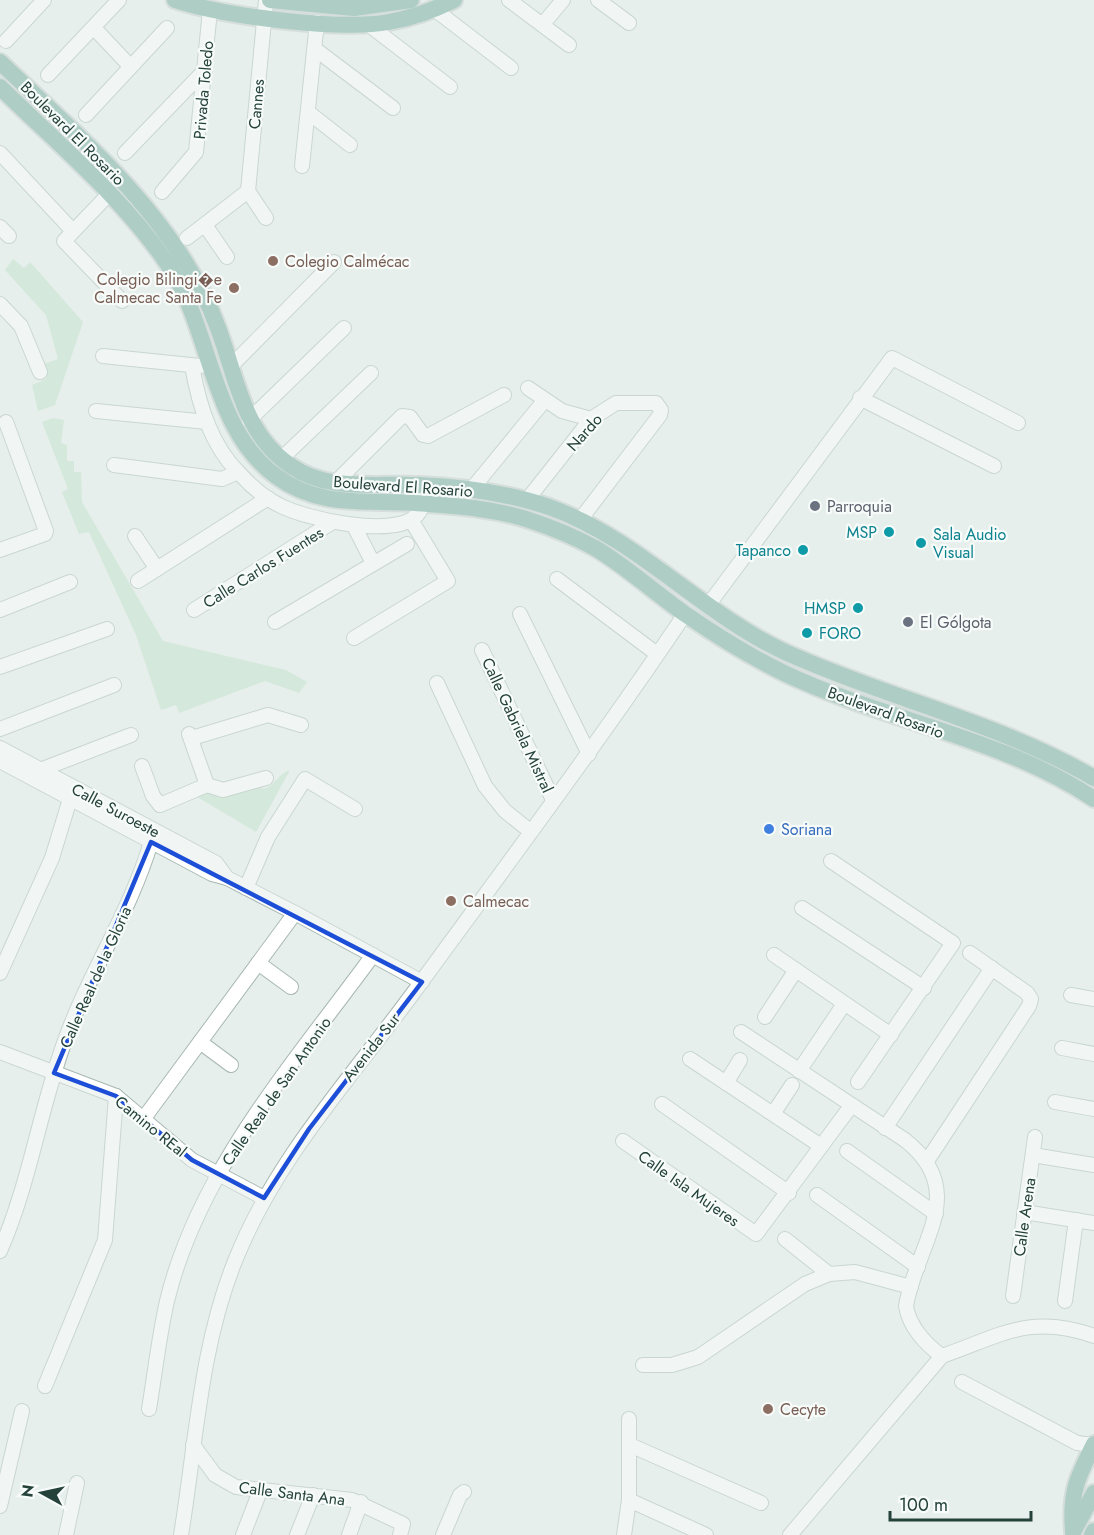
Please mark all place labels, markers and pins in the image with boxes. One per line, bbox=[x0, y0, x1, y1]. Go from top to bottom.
place label: Colegio Calmécac bbox=[285, 250, 409, 273]
marker: Colegio Calmécac bbox=[266, 254, 280, 268]
place label: Colegio Bilingi�e Calmecac Santa Fe bbox=[94, 268, 222, 309]
marker: Colegio Bilingi�e Calmecac Santa Fe bbox=[227, 281, 241, 295]
place label: Parroquia bbox=[827, 495, 892, 518]
marker: Parroquia bbox=[808, 499, 822, 513]
place label: MSP bbox=[847, 521, 877, 544]
place label: Sala Audio Visual bbox=[933, 523, 1007, 564]
marker: MSP bbox=[882, 525, 896, 539]
marker: Sala Audio Visual bbox=[914, 536, 928, 550]
place label: Tapanco bbox=[736, 539, 791, 562]
marker: Tapanco bbox=[796, 543, 810, 557]
place label: HMSP bbox=[804, 597, 846, 620]
marker: HMSP bbox=[851, 601, 865, 615]
place label: El Gólgota bbox=[920, 611, 992, 634]
marker: El Gólgota bbox=[901, 615, 915, 629]
place label: FORO bbox=[819, 622, 861, 645]
marker: FORO bbox=[800, 626, 814, 640]
place label: Soriana bbox=[781, 818, 832, 841]
marker: Soriana bbox=[762, 822, 776, 836]
place label: Calmecac bbox=[463, 890, 529, 913]
marker: Calmecac bbox=[444, 894, 458, 908]
place label: Cecyte bbox=[780, 1398, 826, 1421]
marker: Cecyte bbox=[761, 1402, 775, 1416]

